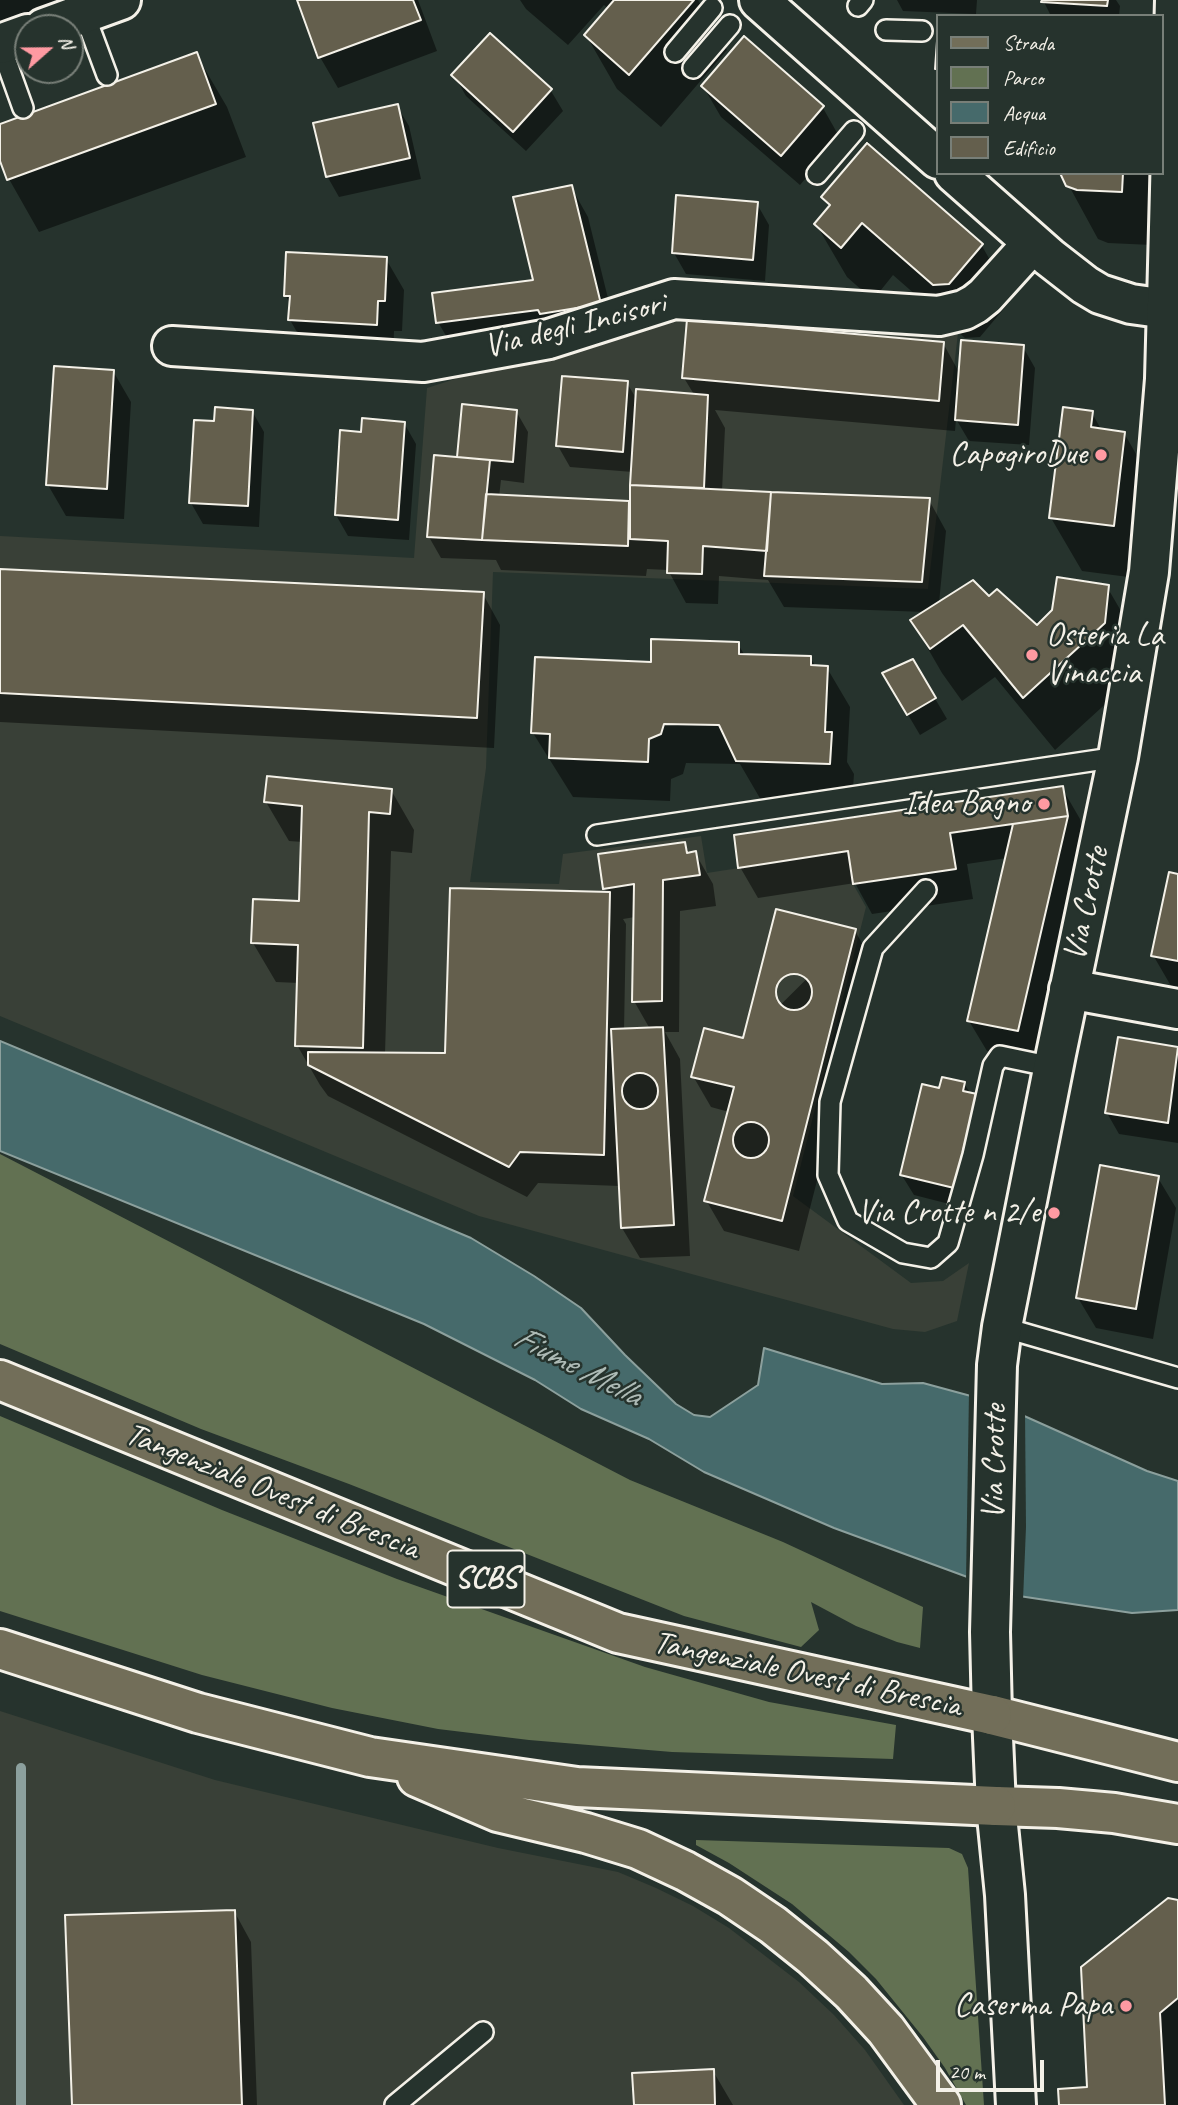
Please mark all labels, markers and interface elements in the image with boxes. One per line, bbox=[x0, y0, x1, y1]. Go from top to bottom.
north arrow bbox=[14, 14, 84, 84]
legend bbox=[936, 14, 1164, 175]
text: Strada bbox=[1003, 30, 1054, 56]
text: N bbox=[53, 32, 80, 52]
text: Parco bbox=[1003, 65, 1043, 91]
text: Acqua bbox=[1003, 100, 1045, 126]
text: Edificio bbox=[1003, 135, 1055, 161]
street label: Via degli Incisori bbox=[480, 284, 670, 368]
place label: CapogiroDue bbox=[949, 435, 1087, 475]
marker: CapogiroDue bbox=[1093, 447, 1109, 463]
place label: Osteria La Vinaccia bbox=[1046, 616, 1164, 694]
marker: Osteria La Vinaccia bbox=[1024, 647, 1040, 663]
place label: Idea Bagno bbox=[902, 784, 1030, 824]
marker: Idea Bagno bbox=[1036, 796, 1052, 812]
street label: Via Crotte bbox=[1056, 844, 1118, 964]
place label: Via Crotte n 2/e bbox=[857, 1193, 1040, 1233]
marker: Via Crotte n 2/e bbox=[1046, 1205, 1062, 1221]
water label: Fiume Mella bbox=[506, 1317, 648, 1417]
street label: Via Crotte bbox=[974, 1404, 1016, 1520]
street label: Tangenziale Ovest di Brescia bbox=[119, 1415, 425, 1569]
road number: SCBS bbox=[448, 1550, 524, 1608]
street label: Tangenziale Ovest di Brescia bbox=[650, 1623, 964, 1727]
place label: Caserma Papa bbox=[954, 1986, 1112, 2026]
marker: Caserma Papa bbox=[1118, 1998, 1134, 2014]
scale bar bbox=[940, 2046, 1048, 2090]
text: 20 m bbox=[949, 2059, 985, 2085]

